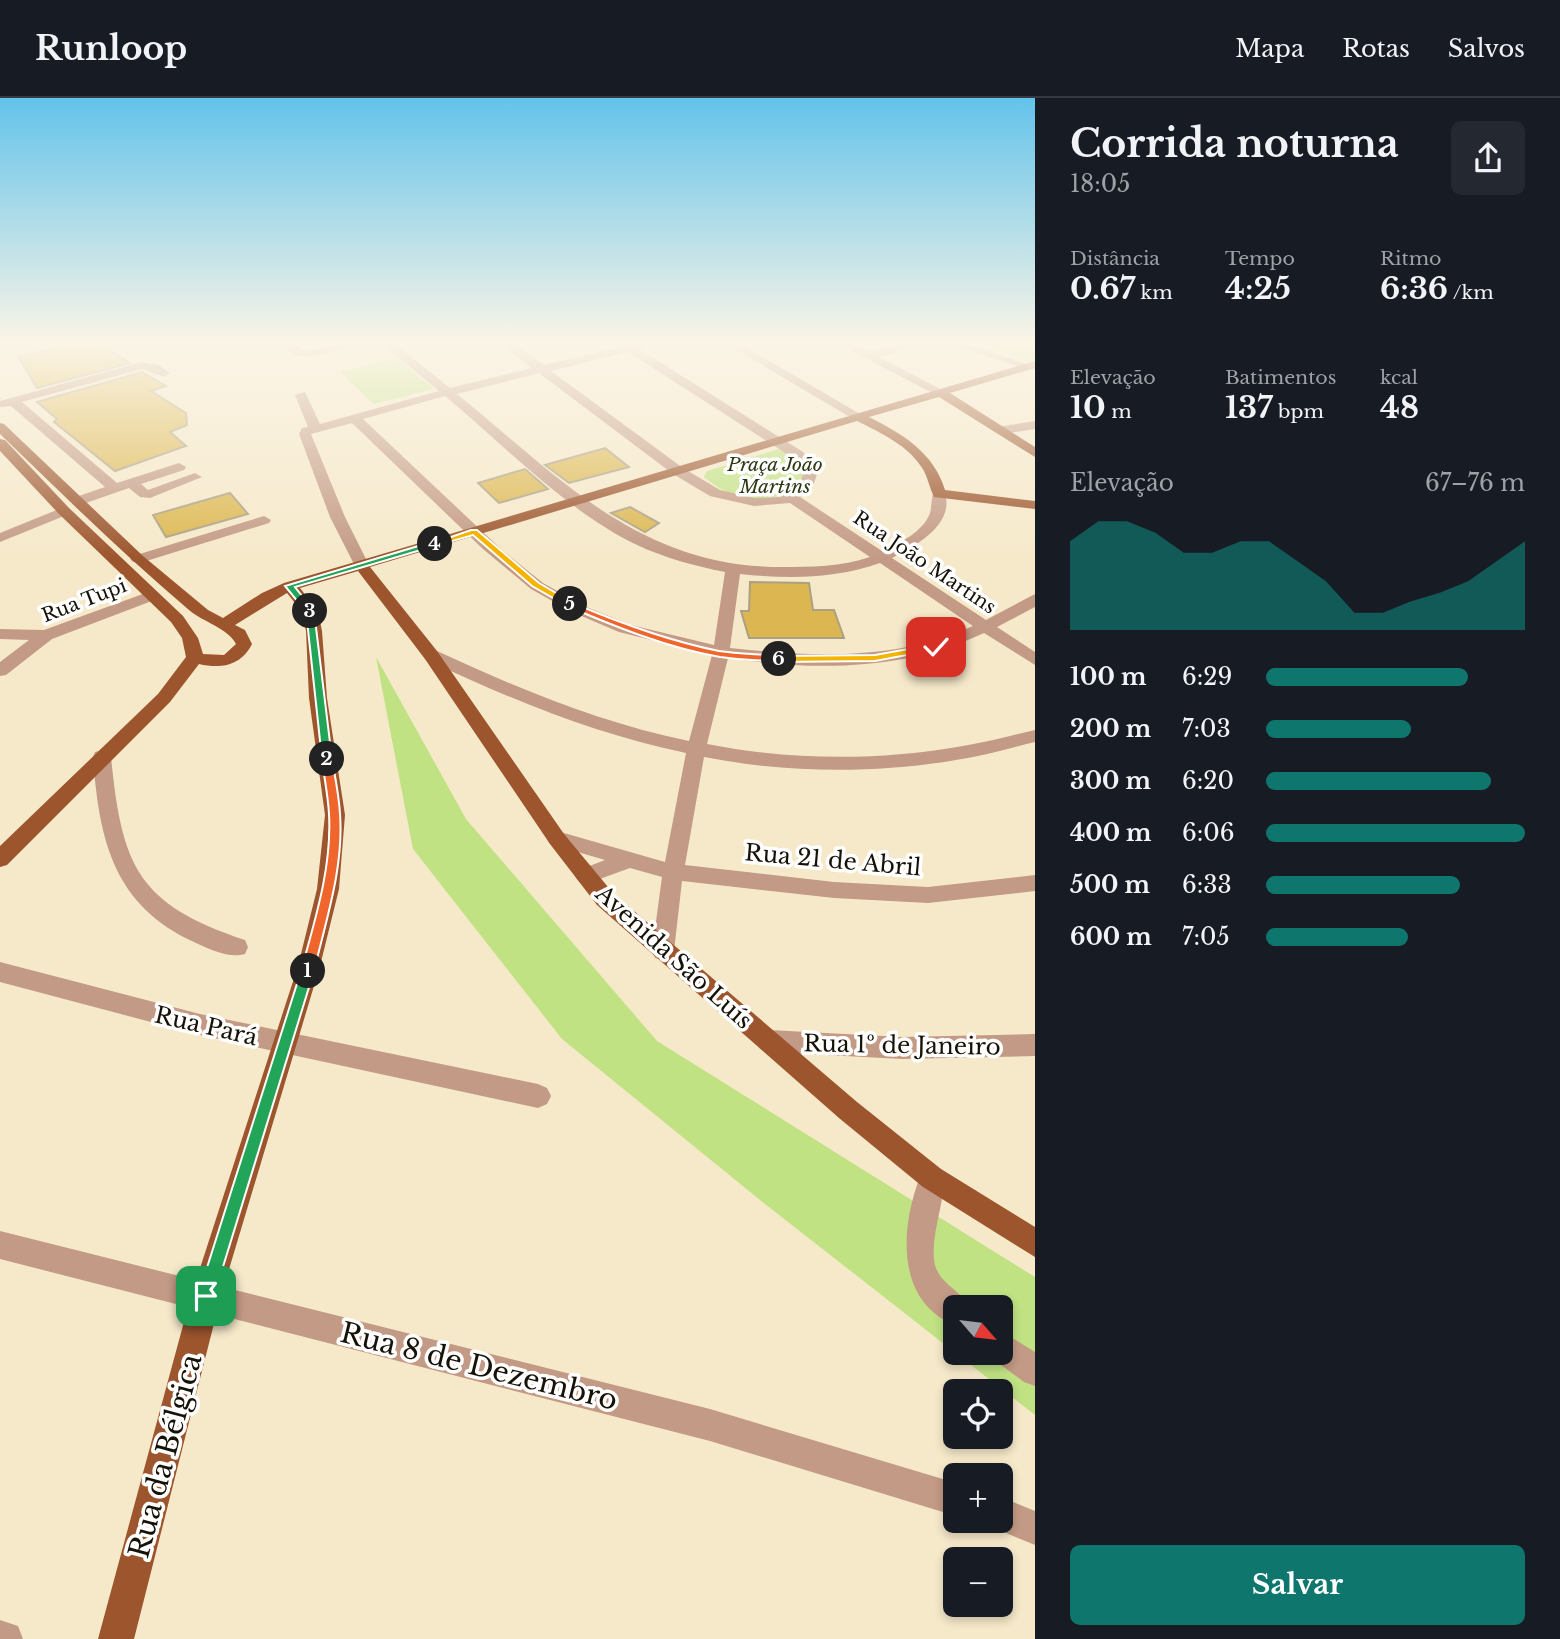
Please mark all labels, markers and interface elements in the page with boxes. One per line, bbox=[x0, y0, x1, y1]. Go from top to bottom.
text: Runloop bbox=[35, 28, 187, 69]
text: Mapa bbox=[1235, 34, 1304, 63]
text: Rotas bbox=[1342, 34, 1410, 63]
text: Salvos bbox=[1448, 34, 1525, 63]
text: Corrida noturna bbox=[1070, 120, 1399, 167]
button: share bbox=[1451, 121, 1525, 195]
text: 18:05 bbox=[1070, 170, 1130, 198]
text: Distância bbox=[1070, 247, 1160, 270]
text: Tempo bbox=[1225, 247, 1295, 270]
text: Ritmo bbox=[1380, 247, 1441, 270]
text: 0.67 bbox=[1070, 270, 1135, 307]
text: 4:25 bbox=[1225, 270, 1291, 307]
text: 6:36 bbox=[1380, 270, 1448, 307]
text: km bbox=[1135, 281, 1173, 304]
text: /km bbox=[1448, 281, 1494, 304]
text: Elevação bbox=[1070, 366, 1156, 389]
text: Batimentos bbox=[1225, 366, 1336, 389]
text: kcal bbox=[1380, 366, 1418, 389]
text: 10 bbox=[1070, 389, 1106, 426]
text: 137 bbox=[1225, 389, 1273, 426]
text: 48 bbox=[1380, 389, 1419, 426]
text: m bbox=[1106, 400, 1132, 423]
text: bpm bbox=[1273, 400, 1324, 423]
park label: Praça João Martins bbox=[726, 453, 823, 498]
text: Elevação bbox=[1070, 469, 1174, 497]
text: 67–76 m bbox=[1425, 469, 1525, 497]
street label: Rua João Martins bbox=[849, 506, 1000, 619]
pin: 4 bbox=[418, 526, 452, 562]
text: 4 bbox=[428, 532, 441, 555]
street label: Rua Tupi bbox=[38, 574, 130, 627]
pin: 5 bbox=[552, 587, 588, 622]
text: 5 bbox=[564, 592, 575, 615]
pin: 3 bbox=[292, 594, 328, 628]
text: 3 bbox=[303, 599, 316, 622]
pin bbox=[906, 617, 966, 677]
icon: check bbox=[917, 628, 955, 666]
pin: 6 bbox=[762, 642, 796, 676]
text: 6 bbox=[772, 647, 785, 670]
text: 100 m bbox=[1070, 663, 1146, 691]
text: 6:29 bbox=[1182, 663, 1232, 691]
text: 200 m bbox=[1070, 715, 1151, 743]
text: 7:03 bbox=[1182, 715, 1231, 743]
pin: 2 bbox=[310, 742, 344, 776]
text: 2 bbox=[320, 747, 333, 770]
text: 300 m bbox=[1070, 767, 1151, 795]
text: 6:20 bbox=[1182, 767, 1234, 795]
text: 400 m bbox=[1070, 819, 1152, 847]
text: 6:06 bbox=[1182, 819, 1235, 847]
street label: Rua 21 de Abril bbox=[744, 838, 922, 882]
text: 500 m bbox=[1070, 871, 1150, 899]
text: 6:33 bbox=[1182, 871, 1232, 899]
street label: Avenida São Luís bbox=[589, 879, 758, 1035]
text: 600 m bbox=[1070, 923, 1152, 951]
text: 7:05 bbox=[1182, 923, 1230, 951]
pin: 1 bbox=[290, 954, 326, 988]
text: 1 bbox=[303, 959, 312, 982]
street label: Rua Pará bbox=[152, 1001, 260, 1051]
street label: Rua 1º de Janeiro bbox=[803, 1029, 1001, 1061]
pin bbox=[176, 1266, 236, 1326]
icon: arrive bbox=[187, 1277, 225, 1315]
north arrow bbox=[943, 1295, 1013, 1365]
map controls bbox=[943, 1295, 1013, 1617]
street label: Rua 8 de Dezembro bbox=[337, 1315, 621, 1418]
street label: Rua da Bélgica bbox=[121, 1350, 210, 1562]
button: locate bbox=[943, 1379, 1013, 1449]
button: + bbox=[943, 1463, 1013, 1533]
button: Salvar bbox=[1070, 1545, 1525, 1625]
button: − bbox=[943, 1547, 1013, 1617]

